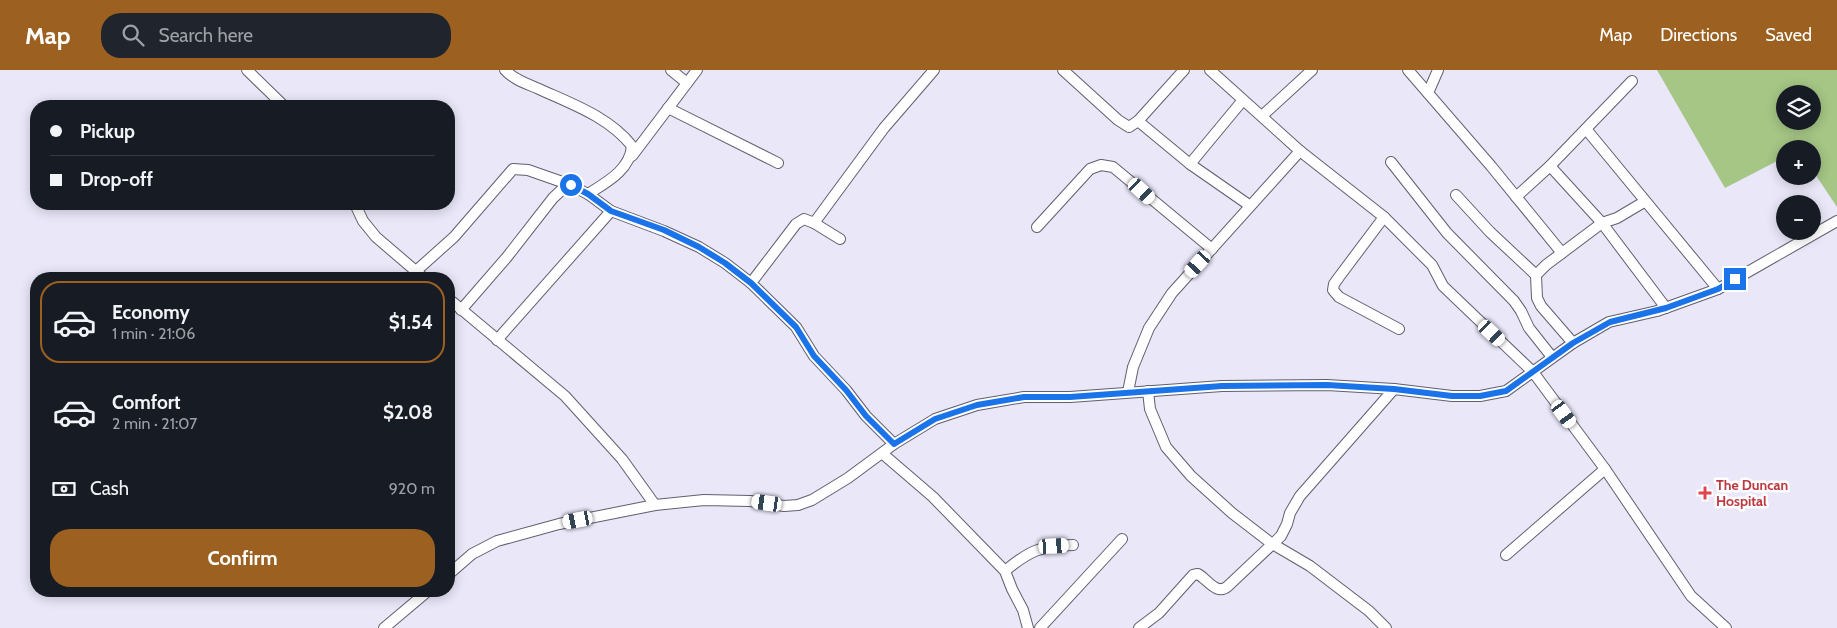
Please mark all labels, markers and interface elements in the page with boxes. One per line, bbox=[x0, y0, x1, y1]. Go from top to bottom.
search box bbox=[101, 13, 451, 58]
text: Map bbox=[25, 21, 71, 50]
icon: search bbox=[119, 21, 147, 49]
text: Search here bbox=[159, 24, 253, 47]
text: Map bbox=[1599, 24, 1632, 46]
text: Directions bbox=[1660, 24, 1737, 46]
text: Saved bbox=[1765, 24, 1812, 46]
map controls bbox=[1776, 85, 1821, 240]
button: layers bbox=[1776, 85, 1821, 130]
text: Pickup bbox=[80, 120, 135, 143]
button: + bbox=[1776, 140, 1821, 185]
text: Drop-off bbox=[80, 168, 153, 191]
route start bbox=[560, 174, 582, 196]
car bbox=[1125, 175, 1158, 207]
button: − bbox=[1776, 195, 1821, 240]
car bbox=[1182, 248, 1213, 280]
route end bbox=[1724, 268, 1746, 290]
icon: car bbox=[52, 300, 97, 345]
text: Economy bbox=[112, 301, 190, 324]
text: $1.54 bbox=[389, 311, 433, 334]
car bbox=[1475, 317, 1508, 349]
text: 1 min · 21:06 bbox=[112, 324, 195, 343]
icon: car bbox=[52, 390, 97, 435]
text: Comfort bbox=[112, 391, 181, 414]
car bbox=[1549, 397, 1578, 431]
text: $2.08 bbox=[383, 401, 433, 424]
text: 2 min · 21:07 bbox=[112, 414, 197, 433]
icon: cash bbox=[50, 475, 78, 503]
place label: The Duncan Hospital bbox=[1716, 476, 1788, 510]
text: Cash bbox=[90, 477, 129, 500]
text: 920 m bbox=[389, 479, 435, 498]
marker: The Duncan Hospital bbox=[1698, 486, 1712, 500]
car bbox=[751, 493, 782, 513]
car bbox=[561, 510, 594, 530]
button: Confirm bbox=[50, 529, 435, 587]
car bbox=[1038, 538, 1069, 554]

